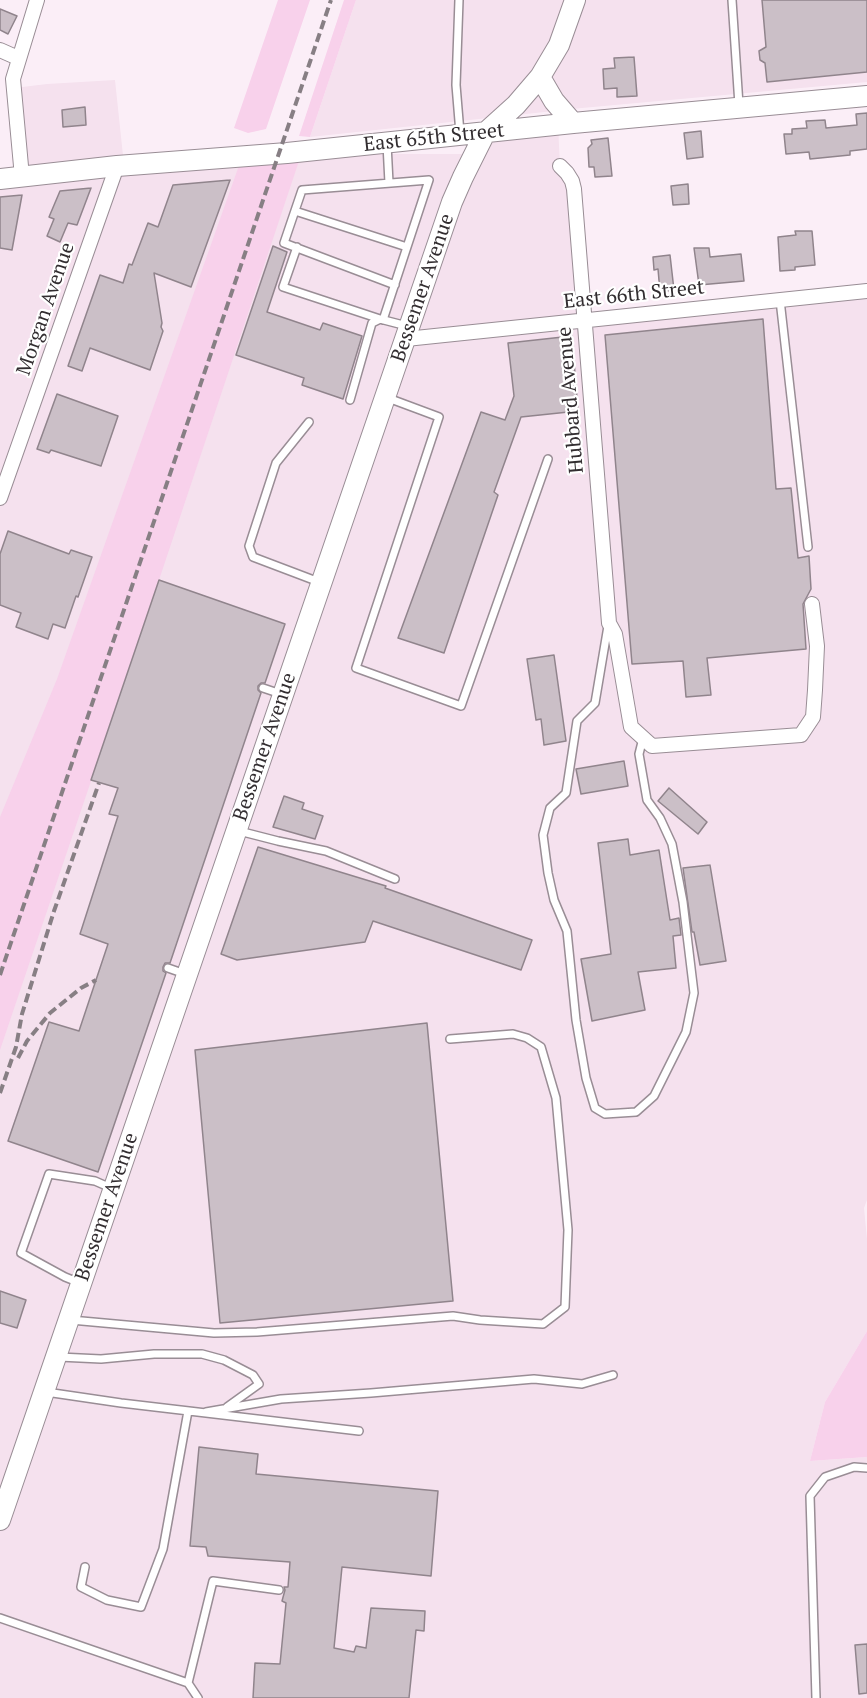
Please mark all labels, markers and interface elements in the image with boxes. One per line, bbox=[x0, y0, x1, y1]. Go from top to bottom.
street label: East 65th Street bbox=[362, 119, 506, 157]
street label: Bessemer Avenue bbox=[386, 211, 460, 365]
street label: Morgan Avenue bbox=[12, 239, 80, 379]
street label: East 66th Street bbox=[562, 276, 706, 314]
street label: Hubbard Avenue bbox=[553, 326, 589, 474]
street label: Bessemer Avenue bbox=[228, 670, 302, 824]
street label: Bessemer Avenue bbox=[70, 1130, 144, 1284]

